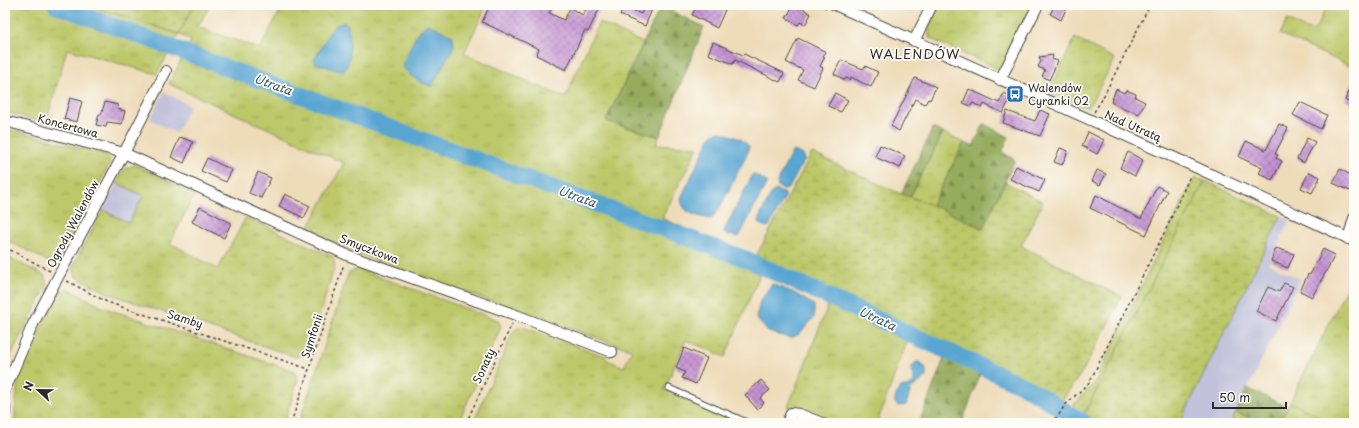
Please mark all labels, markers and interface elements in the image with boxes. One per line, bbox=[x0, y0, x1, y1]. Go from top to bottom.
district label: WALENDÓW bbox=[870, 44, 960, 63]
water label: Utrata bbox=[252, 69, 295, 99]
place label: Walendów Cyranki 02 bbox=[1028, 79, 1089, 109]
bus stop icon: Walendów Cyranki 02 bbox=[1005, 84, 1025, 104]
street label: Nad Utratą bbox=[1102, 105, 1165, 146]
street label: Koncertowa bbox=[36, 109, 100, 142]
street label: Ogrody Walendów bbox=[42, 177, 103, 271]
water label: Utrata bbox=[556, 181, 599, 211]
street label: Smyczkowa bbox=[337, 229, 401, 268]
water label: Utrata bbox=[856, 302, 899, 335]
street label: Samby bbox=[165, 305, 205, 332]
street label: Symfonii bbox=[296, 312, 327, 360]
street label: Sonaty bbox=[468, 345, 499, 386]
north arrow bbox=[18, 370, 58, 410]
text: N bbox=[19, 379, 38, 393]
scale bar bbox=[1213, 384, 1286, 410]
text: 50 m bbox=[1219, 388, 1250, 406]

